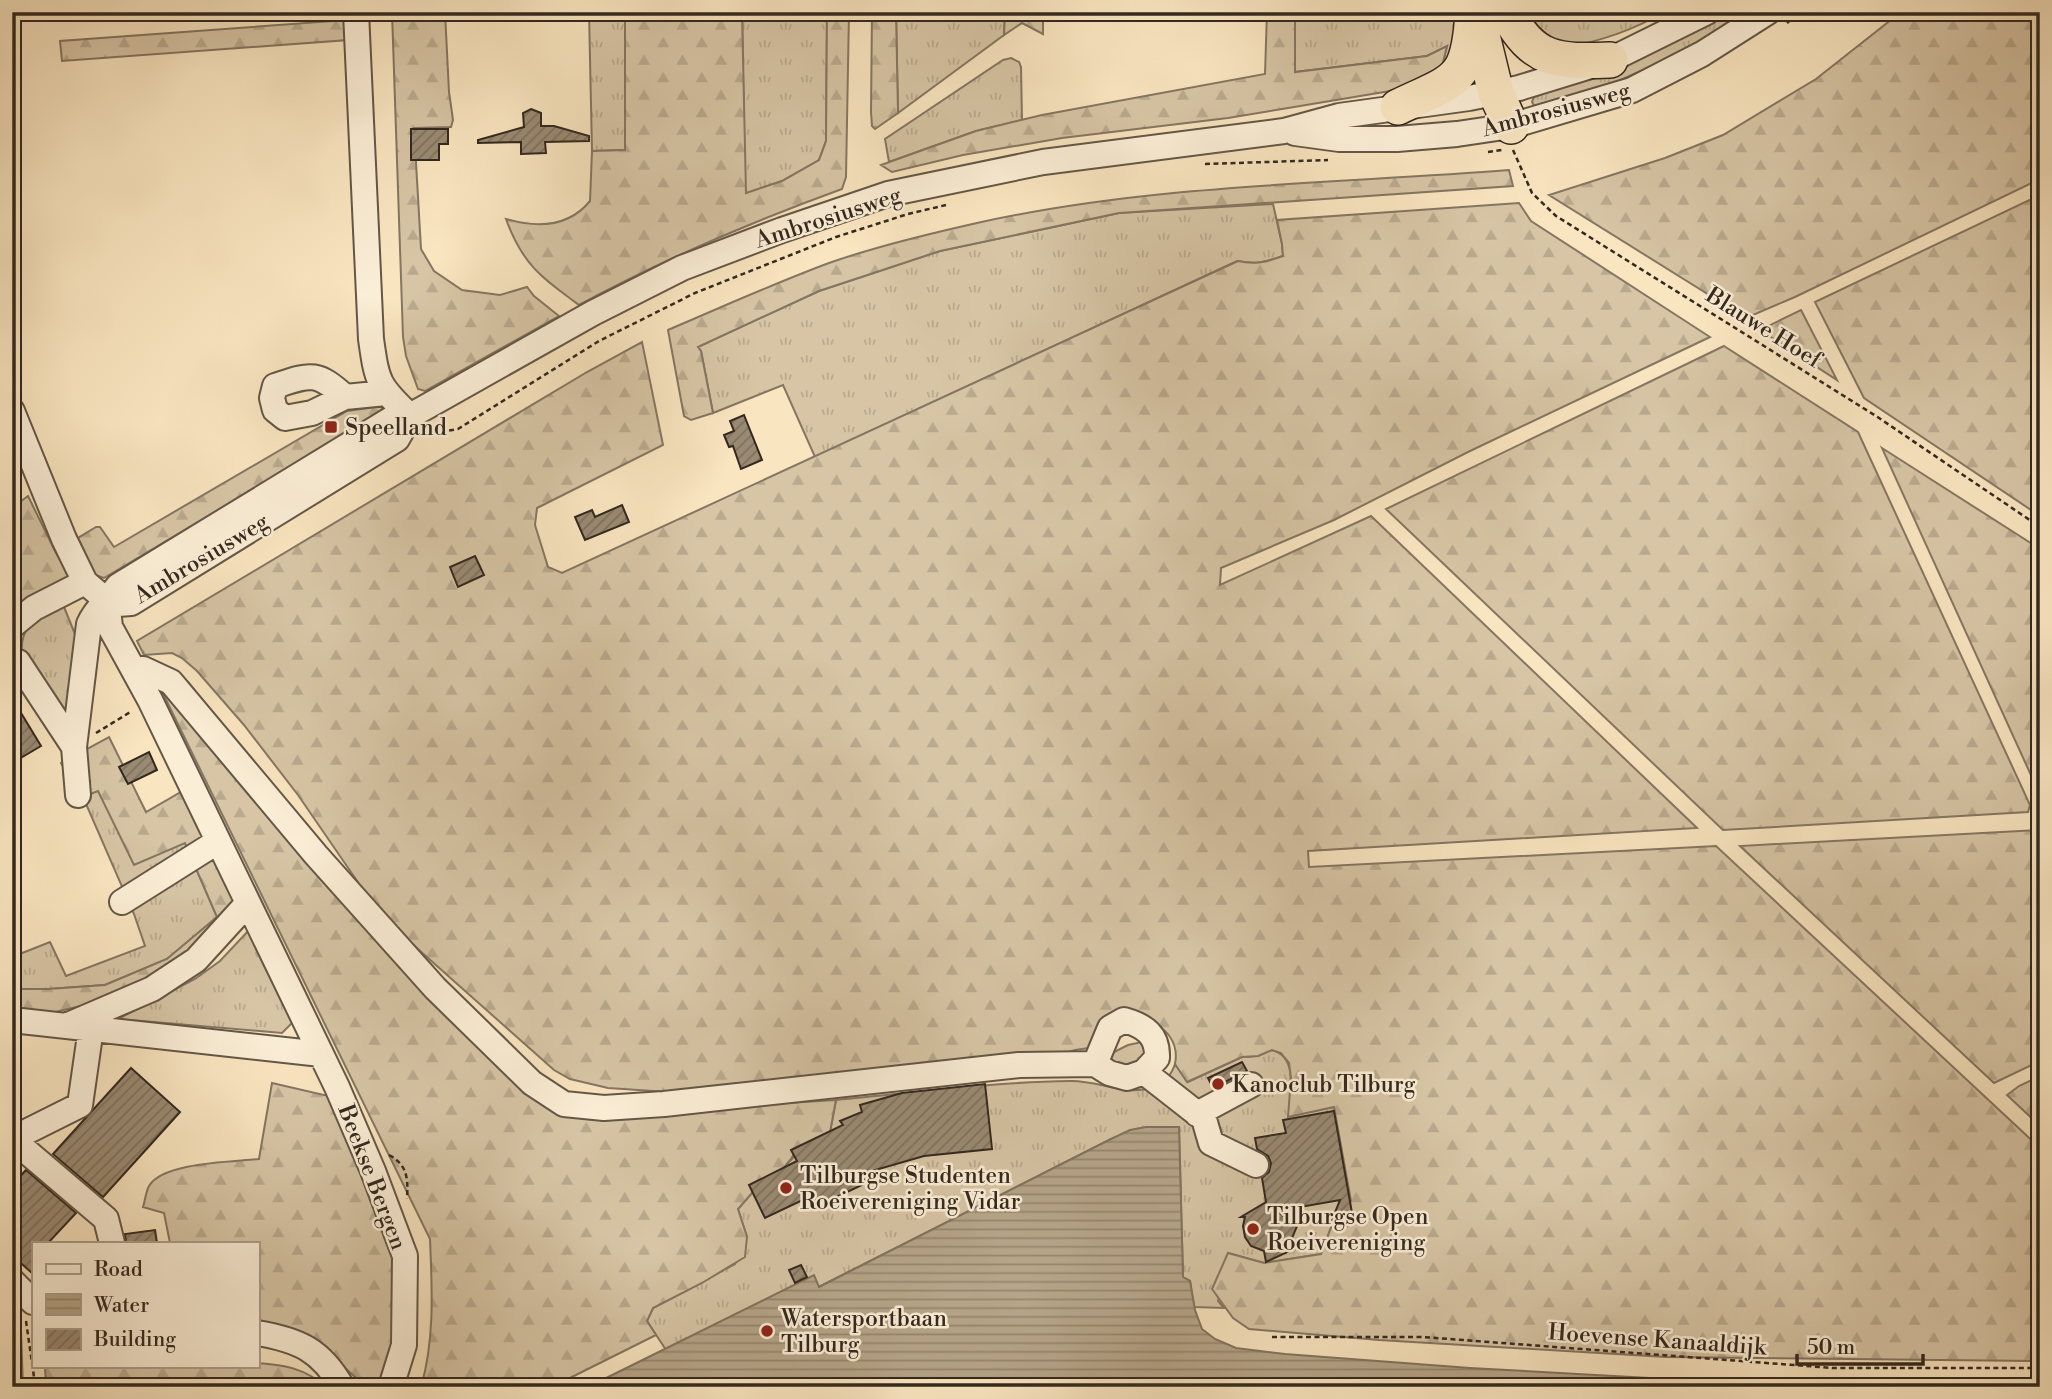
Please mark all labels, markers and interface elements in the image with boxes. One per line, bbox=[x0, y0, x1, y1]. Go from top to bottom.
street label: Ambrosiusweg bbox=[1478, 77, 1633, 143]
street label: Ambrosiusweg bbox=[751, 181, 905, 255]
street label: Blauwe Hoef bbox=[1700, 281, 1828, 375]
place label: Speelland bbox=[345, 414, 447, 442]
marker: Speelland bbox=[323, 419, 339, 435]
street label: Ambrosiusweg bbox=[128, 508, 274, 611]
place label: Kanoclub Tilburg bbox=[1232, 1071, 1416, 1099]
marker: Kanoclub Tilburg bbox=[1210, 1076, 1226, 1092]
street label: Beekse Bergen bbox=[331, 1100, 413, 1254]
place label: Tilburgse Studenten Roeivereniging Vidar bbox=[800, 1162, 1020, 1216]
marker: Tilburgse Studenten Roeivereniging Vidar bbox=[778, 1180, 794, 1196]
place label: Tilburgse Open Roeivereniging bbox=[1267, 1203, 1429, 1257]
marker: Tilburgse Open Roeivereniging bbox=[1245, 1221, 1261, 1237]
legend bbox=[32, 1242, 259, 1368]
text: Road bbox=[94, 1257, 143, 1283]
text: Water bbox=[93, 1293, 149, 1319]
place label: Watersportbaan Tilburg bbox=[780, 1305, 947, 1359]
street label: Hoevense Kanaaldijk bbox=[1547, 1318, 1768, 1362]
scale bar bbox=[1797, 1322, 1923, 1366]
marker: Watersportbaan Tilburg bbox=[759, 1323, 775, 1339]
text: Building bbox=[93, 1327, 176, 1353]
text: 50 m bbox=[1807, 1335, 1855, 1361]

